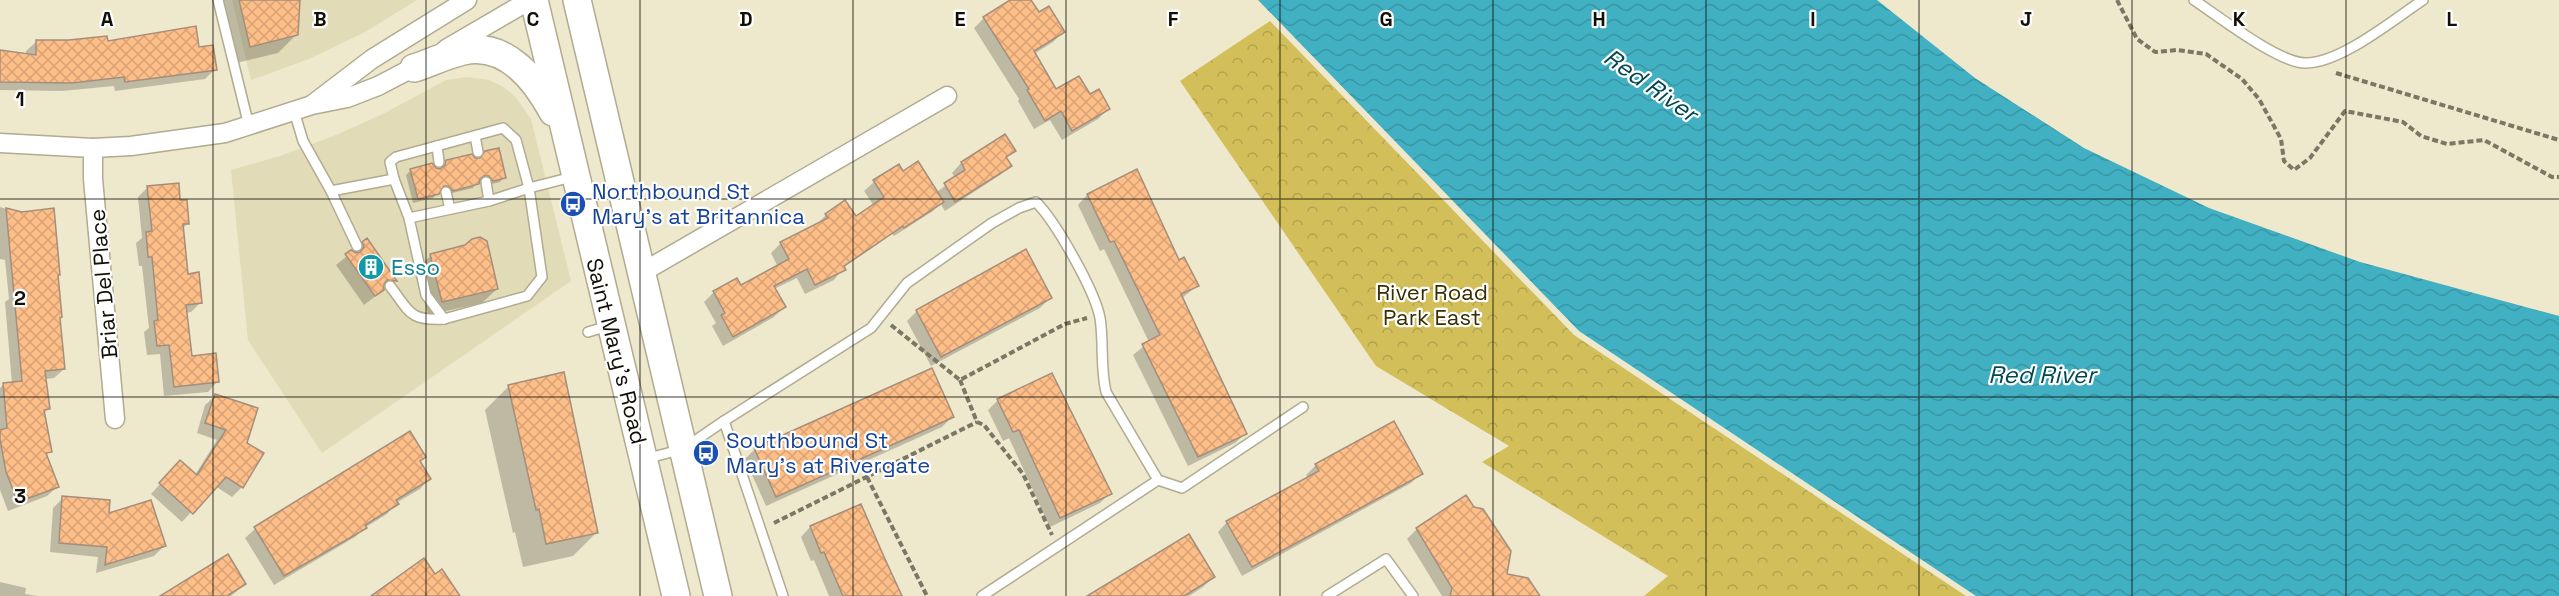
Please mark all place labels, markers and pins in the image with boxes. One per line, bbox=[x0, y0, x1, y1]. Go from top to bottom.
place label: Northbound St Mary's at Britannica bbox=[592, 177, 805, 230]
bus stop icon: Northbound St Mary's at Britannica bbox=[558, 189, 588, 219]
building icon: Esso bbox=[356, 252, 386, 282]
place label: Esso bbox=[391, 253, 440, 281]
place label: Southbound St Mary's at Rivergate bbox=[726, 426, 930, 479]
bus stop icon: Southbound St Mary's at Rivergate bbox=[691, 438, 721, 468]

